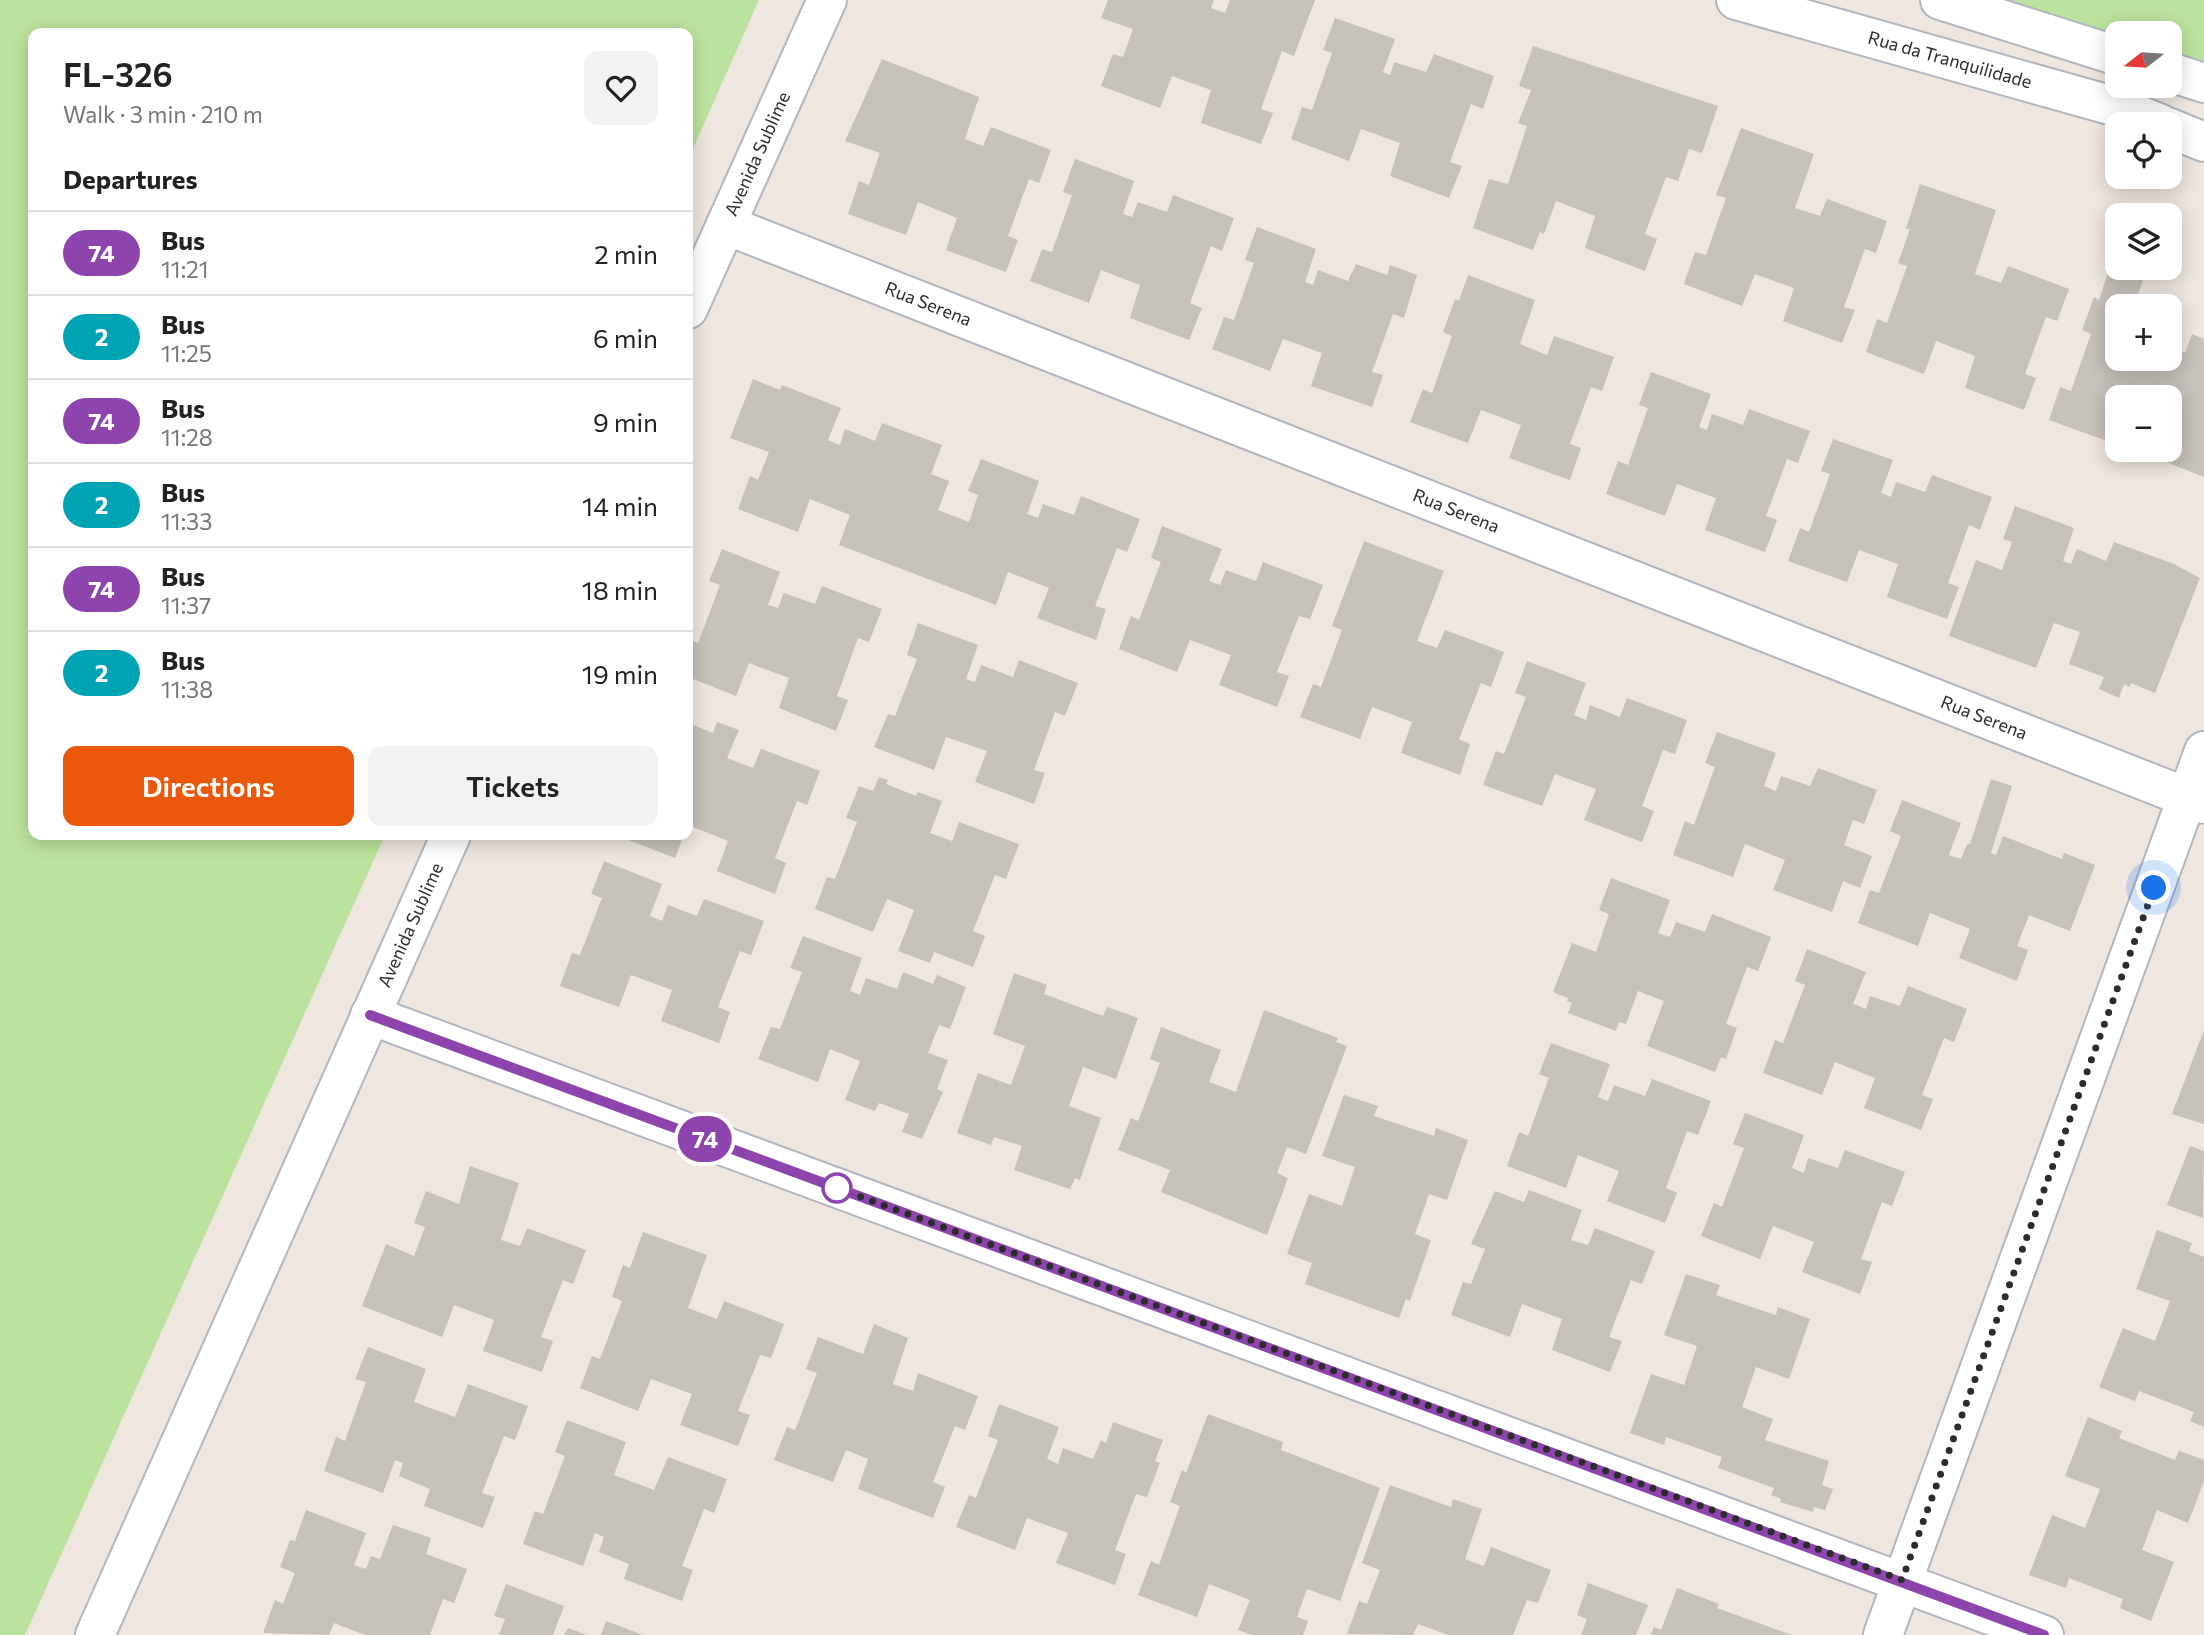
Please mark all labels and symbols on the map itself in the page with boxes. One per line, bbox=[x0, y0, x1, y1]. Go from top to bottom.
north arrow bbox=[2105, 21, 2182, 98]
street label: Rua da Tranquilidade bbox=[1866, 26, 2034, 93]
street label: Avenida Sublime bbox=[719, 88, 794, 219]
street label: Rua Serena bbox=[882, 276, 975, 330]
street label: Rua Serena bbox=[1410, 483, 1503, 537]
street label: Rua Serena bbox=[1938, 690, 2031, 744]
street label: Avenida Sublime bbox=[373, 859, 447, 990]
your location bbox=[2136, 870, 2171, 905]
line badge: 74 bbox=[674, 1116, 736, 1162]
unlabelled marker bbox=[822, 1173, 852, 1203]

